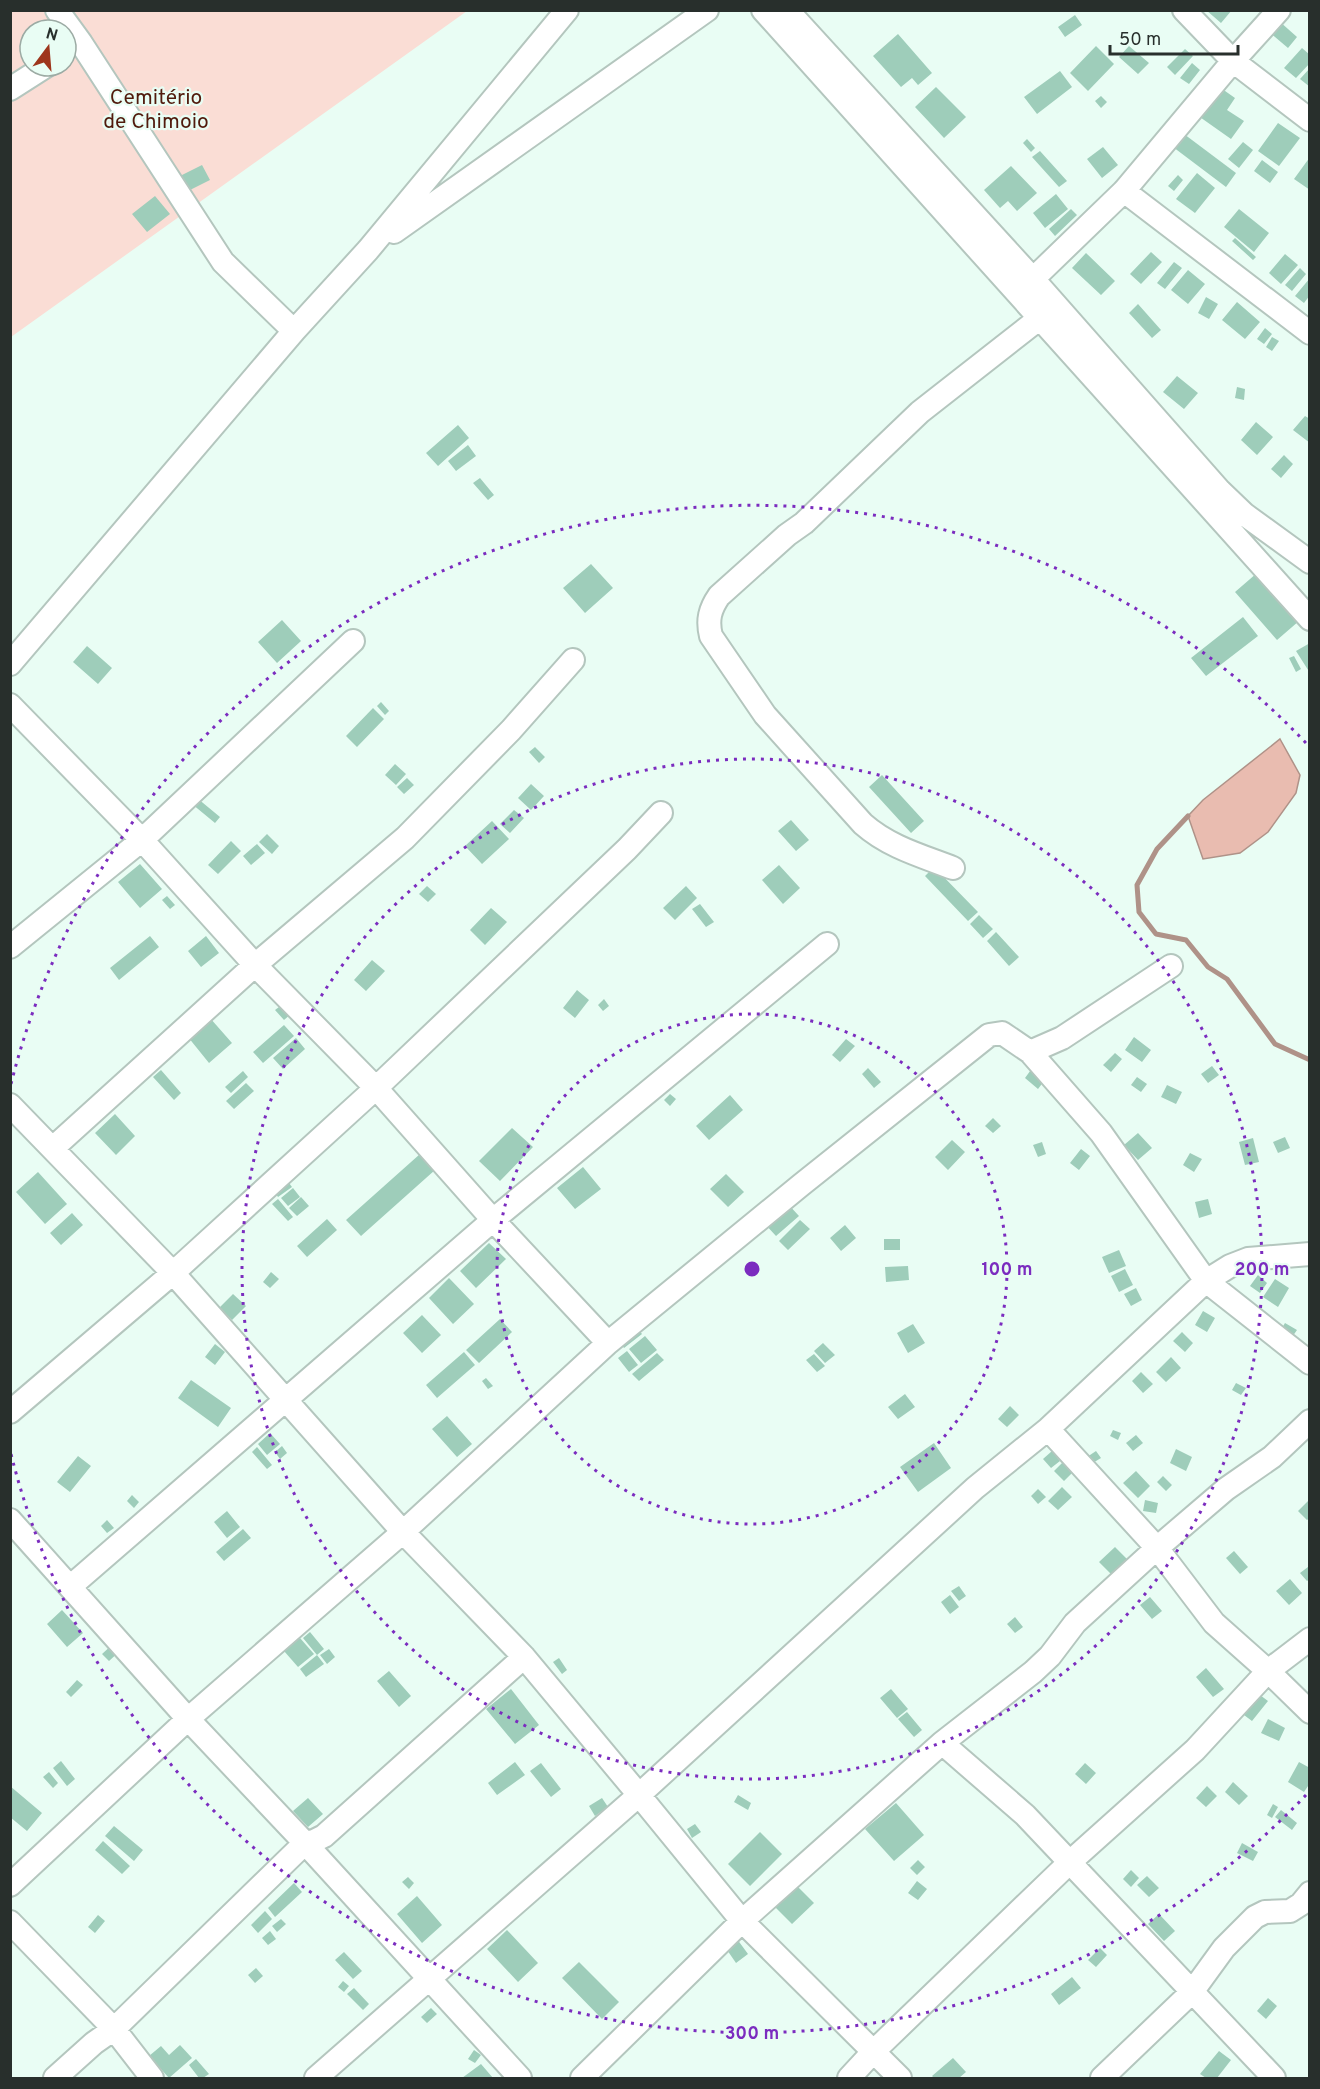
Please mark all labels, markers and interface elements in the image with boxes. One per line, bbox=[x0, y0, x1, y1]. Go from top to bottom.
north arrow bbox=[18, 18, 78, 78]
scale bar bbox=[1110, 18, 1238, 56]
text: N bbox=[43, 24, 60, 47]
text: 50 m bbox=[1119, 29, 1161, 52]
park label: Cemitério de Chimoio bbox=[103, 85, 209, 136]
centre of rings bbox=[742, 1259, 762, 1279]
text: 100 m bbox=[981, 1259, 1033, 1282]
text: 200 m bbox=[1234, 1259, 1290, 1282]
text: 300 m bbox=[725, 2023, 779, 2046]

